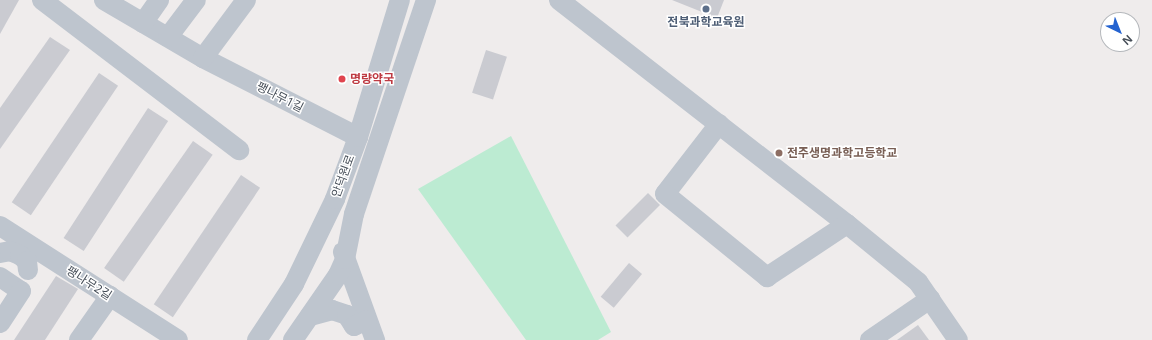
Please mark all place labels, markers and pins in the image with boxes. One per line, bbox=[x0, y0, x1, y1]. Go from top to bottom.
marker: 전북과학교육원 bbox=[701, 4, 711, 14]
place label: 전북과학교육원 bbox=[667, 15, 745, 29]
place label: 명량약국 bbox=[350, 72, 394, 86]
marker: 명량약국 bbox=[337, 74, 347, 84]
place label: 전주생명과학고등학교 bbox=[787, 146, 897, 160]
marker: 전주생명과학고등학교 bbox=[774, 148, 784, 158]

